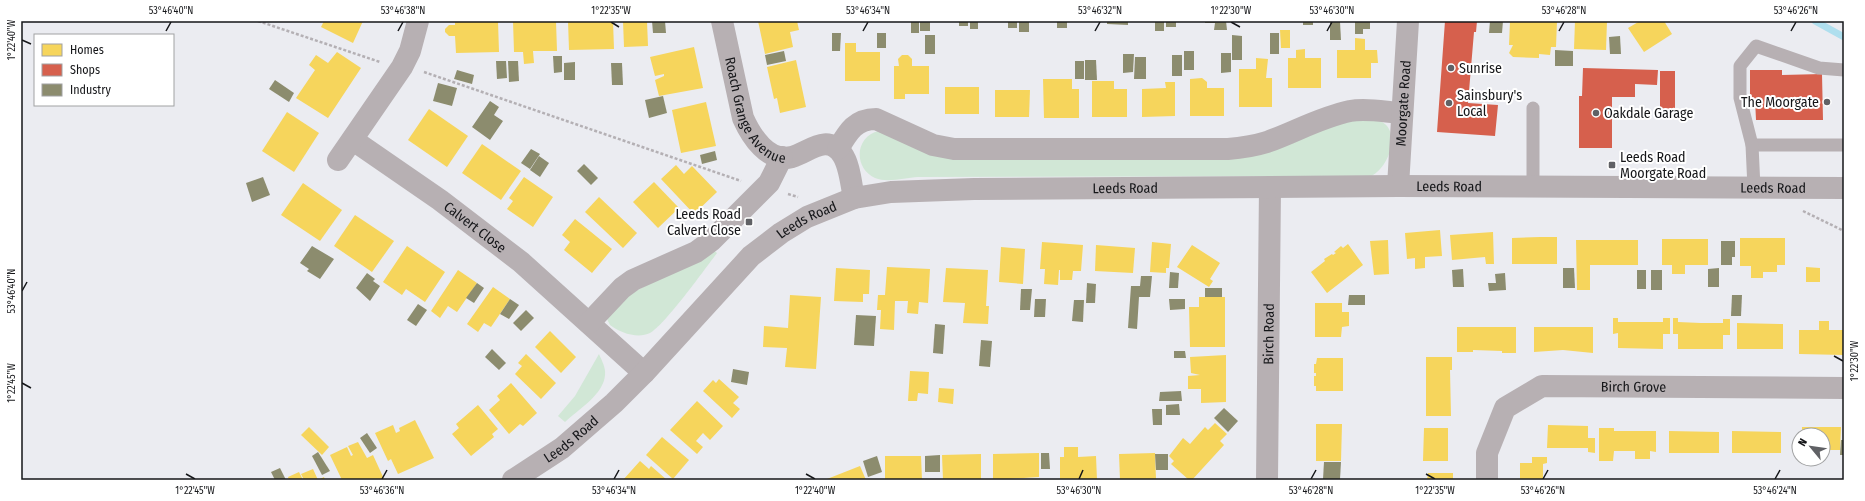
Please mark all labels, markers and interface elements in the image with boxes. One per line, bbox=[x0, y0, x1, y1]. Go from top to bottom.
text: 53°46'40"N bbox=[149, 5, 193, 17]
text: 53°46'38"N bbox=[381, 5, 425, 17]
text: 1°22'35"W bbox=[591, 5, 631, 17]
text: 53°46'34"N bbox=[846, 5, 890, 17]
text: 53°46'32"N bbox=[1078, 5, 1122, 17]
text: 1°22'30"W bbox=[1211, 5, 1252, 17]
text: 53°46'30"N bbox=[1310, 5, 1354, 17]
text: 53°46'28"N bbox=[1542, 5, 1586, 17]
text: 53°46'26"N bbox=[1774, 5, 1818, 17]
text: 1°22'40"W bbox=[6, 19, 18, 60]
legend bbox=[34, 34, 174, 106]
text: Homes bbox=[70, 43, 104, 57]
street label: Roach Grange Avenue bbox=[721, 56, 787, 167]
street label: Moorgate Road bbox=[1392, 60, 1415, 147]
place label: Sunrise bbox=[1459, 60, 1502, 77]
text: Shops bbox=[70, 63, 100, 77]
marker: Sunrise bbox=[1446, 63, 1456, 73]
text: Industry bbox=[70, 83, 111, 97]
place label: Sainsbury's Local bbox=[1457, 87, 1522, 120]
place label: The Moorgate bbox=[1741, 94, 1819, 111]
marker: The Moorgate bbox=[1822, 97, 1832, 107]
marker: Sainsbury's Local bbox=[1444, 98, 1454, 108]
place label: Oakdale Garage bbox=[1604, 105, 1693, 122]
marker: Oakdale Garage bbox=[1591, 108, 1601, 118]
place label: Leeds Road Moorgate Road bbox=[1620, 149, 1706, 182]
marker: Leeds Road Moorgate Road bbox=[1607, 160, 1617, 170]
street label: Leeds Road bbox=[1416, 178, 1482, 195]
street label: Leeds Road bbox=[1092, 180, 1158, 197]
street label: Leeds Road bbox=[1740, 180, 1806, 197]
street label: Calvert Close bbox=[440, 198, 510, 257]
street label: Leeds Road bbox=[773, 198, 839, 242]
place label: Leeds Road Calvert Close bbox=[667, 206, 741, 239]
marker: Leeds Road Calvert Close bbox=[744, 217, 754, 227]
text: 53°46'40"N bbox=[6, 269, 18, 313]
street label: Birch Road bbox=[1260, 303, 1278, 365]
text: 1°22'30"W bbox=[1849, 340, 1861, 381]
text: 1°22'45"W bbox=[6, 363, 18, 403]
street label: Birch Grove bbox=[1601, 378, 1666, 396]
street label: Leeds Road bbox=[541, 412, 602, 467]
north arrow bbox=[1791, 427, 1831, 467]
text: N bbox=[1795, 436, 1810, 448]
text: 1°22'45"W bbox=[175, 485, 215, 497]
text: 53°46'36"N bbox=[360, 485, 404, 497]
text: 53°46'34"N bbox=[592, 485, 636, 497]
text: 1°22'40"W bbox=[795, 485, 836, 497]
text: 53°46'30"N bbox=[1057, 485, 1101, 497]
text: 53°46'28"N bbox=[1289, 485, 1333, 497]
text: 1°22'35"W bbox=[1415, 485, 1455, 497]
text: 53°46'26"N bbox=[1521, 485, 1565, 497]
text: 53°46'24"N bbox=[1753, 485, 1797, 497]

